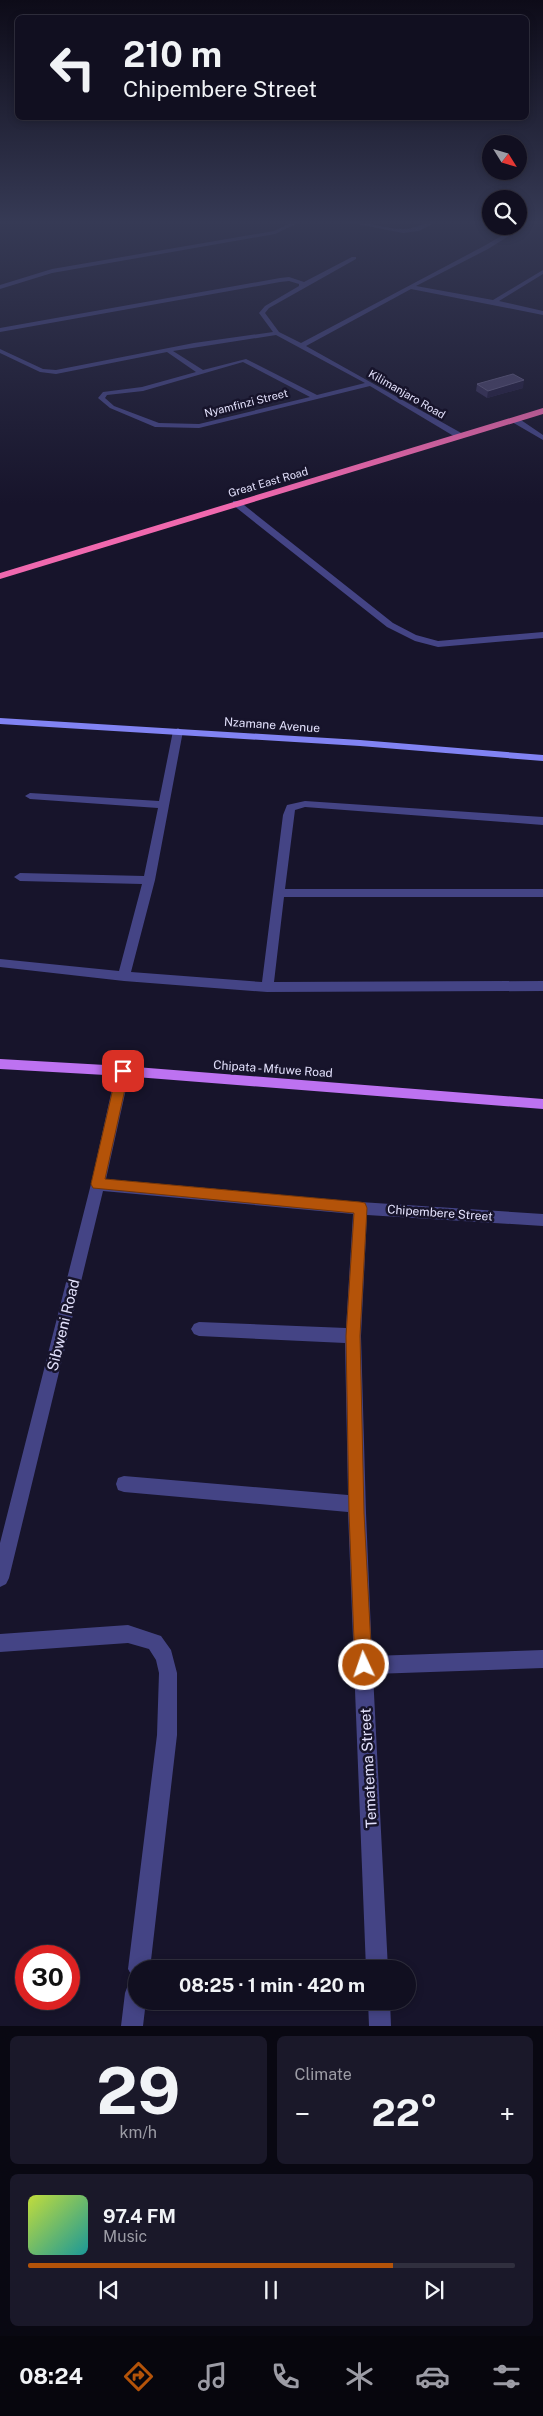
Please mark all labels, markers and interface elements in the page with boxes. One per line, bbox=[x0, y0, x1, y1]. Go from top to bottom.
text: 210 m bbox=[123, 34, 222, 75]
icon: left bbox=[40, 35, 105, 100]
text: Chipembere Street bbox=[123, 76, 317, 102]
north arrow bbox=[482, 135, 528, 180]
map controls bbox=[482, 135, 527, 235]
button: search bbox=[482, 190, 527, 235]
street label: Kilimanjaro Road bbox=[367, 367, 447, 421]
street label: Nyamfinzi Street bbox=[203, 387, 289, 419]
street label: Great East Road bbox=[227, 465, 309, 499]
street label: Nzamane Avenue bbox=[223, 715, 321, 735]
pin bbox=[102, 1050, 144, 1092]
icon: arrive bbox=[109, 1057, 137, 1085]
street label: Chipata - Mfuwe Road bbox=[213, 1058, 333, 1080]
street label: Chipembere Street bbox=[387, 1202, 494, 1224]
street label: Sibweni Road bbox=[43, 1277, 83, 1373]
position arrow bbox=[337, 1638, 389, 1690]
street label: Tematema Street bbox=[356, 1707, 380, 1828]
speed limit sign: 30 bbox=[15, 1945, 80, 2010]
text: 08:25 · 1 min · 420 m bbox=[179, 1974, 365, 1996]
text: 29 bbox=[96, 2052, 180, 2129]
text: Climate bbox=[295, 2065, 352, 2084]
text: 22° bbox=[372, 2090, 438, 2135]
text: − bbox=[295, 2097, 310, 2130]
text: + bbox=[499, 2097, 515, 2130]
text: km/h bbox=[119, 2123, 157, 2142]
text: 97.4 FM bbox=[103, 2205, 176, 2227]
text: Music bbox=[103, 2227, 147, 2246]
icon: previous bbox=[95, 2276, 123, 2304]
icon: pause bbox=[257, 2276, 285, 2304]
icon: next bbox=[420, 2276, 448, 2304]
icon: directions bbox=[121, 2359, 156, 2394]
icon: music bbox=[195, 2359, 230, 2394]
icon: phone bbox=[268, 2359, 303, 2394]
icon: climate bbox=[342, 2359, 377, 2394]
icon: car bbox=[415, 2359, 450, 2394]
icon: filters bbox=[489, 2359, 524, 2394]
text: 08:24 bbox=[19, 2363, 83, 2389]

